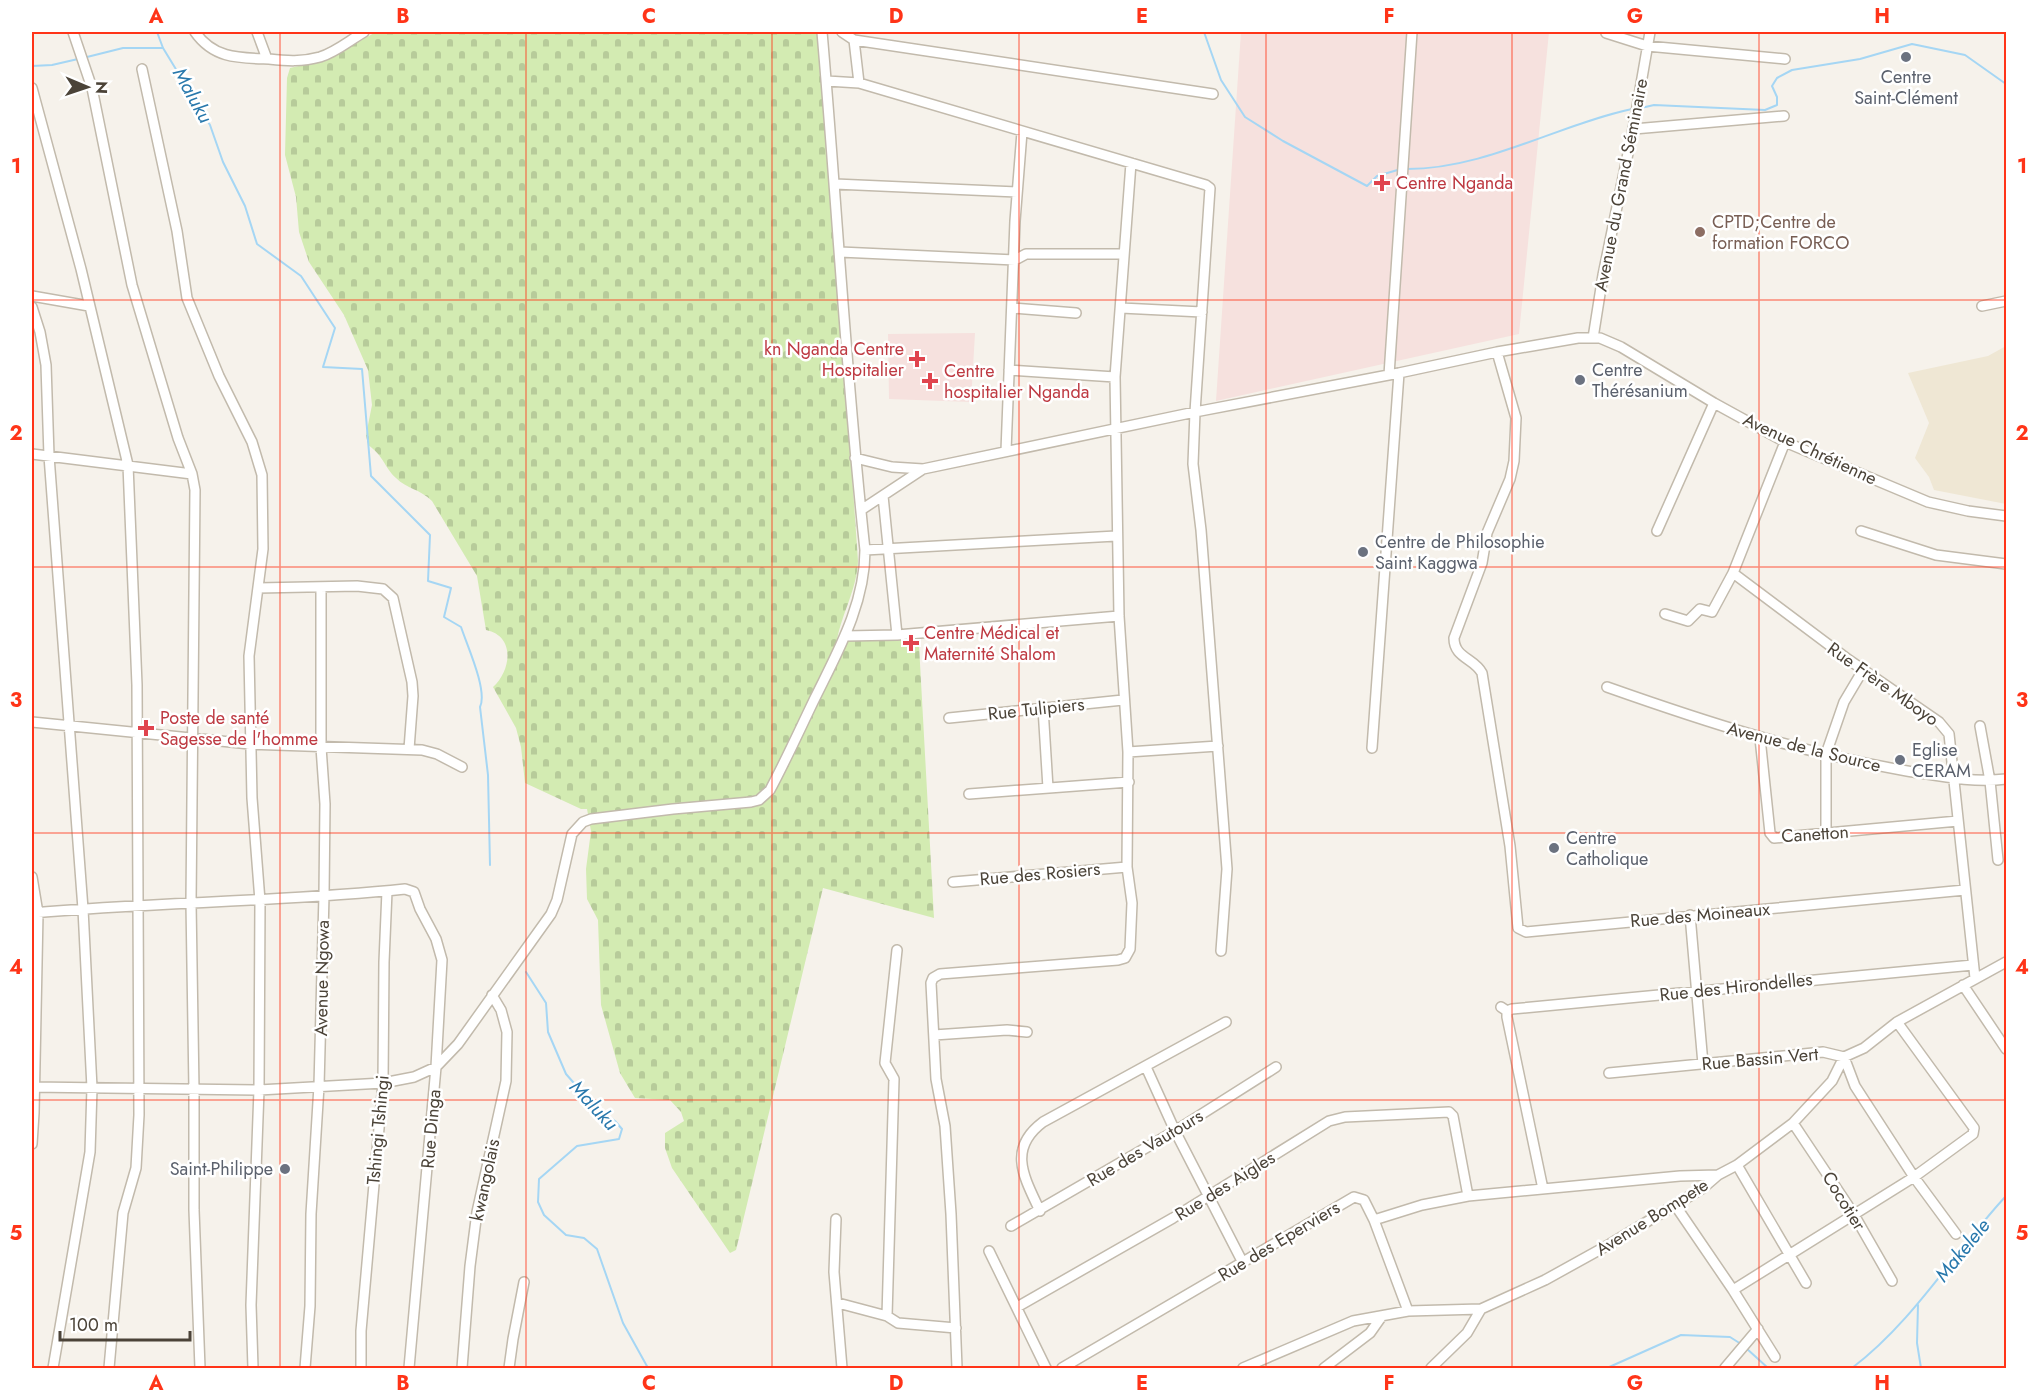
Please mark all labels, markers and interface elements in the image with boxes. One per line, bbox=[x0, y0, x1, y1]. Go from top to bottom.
text: A bbox=[148, 2, 164, 31]
text: B bbox=[396, 2, 410, 31]
text: C bbox=[642, 2, 656, 31]
text: D bbox=[889, 2, 903, 31]
text: E bbox=[1136, 2, 1148, 31]
text: F bbox=[1383, 2, 1395, 31]
text: G bbox=[1627, 2, 1643, 31]
text: H bbox=[1874, 2, 1890, 31]
marker: Centre Saint-Clément bbox=[1899, 50, 1913, 64]
north arrow bbox=[57, 57, 117, 117]
water label: Maluku bbox=[165, 62, 220, 128]
place label: Centre Saint-Clément bbox=[1854, 64, 1958, 111]
street label: Avenue du Grand Séminaire bbox=[1588, 76, 1654, 294]
text: N bbox=[90, 81, 113, 94]
text: 1 bbox=[11, 152, 21, 181]
text: 1 bbox=[2017, 152, 2027, 181]
place label: Centre Nganda bbox=[1396, 170, 1513, 196]
marker: Centre Nganda bbox=[1373, 174, 1391, 192]
place label: CPTD;Centre de formation FORCO bbox=[1712, 209, 1849, 256]
marker: CPTD;Centre de formation FORCO bbox=[1693, 225, 1707, 239]
place label: kn Nganda Centre Hospitalier bbox=[764, 336, 905, 383]
marker: kn Nganda Centre Hospitalier bbox=[908, 350, 926, 368]
place label: Centre Thérésanium bbox=[1592, 357, 1688, 404]
place label: Centre hospitalier Nganda bbox=[944, 358, 1089, 405]
marker: Centre hospitalier Nganda bbox=[921, 372, 939, 390]
marker: Centre Thérésanium bbox=[1573, 373, 1587, 387]
street label: Avenue Chrétienne bbox=[1739, 407, 1881, 491]
text: 2 bbox=[9, 419, 23, 448]
text: 2 bbox=[2015, 419, 2029, 448]
place label: Centre de Philosophie Saint Kaggwa bbox=[1375, 529, 1545, 576]
marker: Centre de Philosophie Saint Kaggwa bbox=[1356, 545, 1370, 559]
place label: Centre Médical et Maternité Shalom bbox=[924, 620, 1060, 667]
marker: Centre Médical et Maternité Shalom bbox=[902, 634, 920, 652]
street label: Rue Frère Mboyo bbox=[1822, 636, 1944, 732]
text: 3 bbox=[10, 686, 22, 715]
text: 3 bbox=[2016, 686, 2028, 715]
street label: Rue Tulipiers bbox=[986, 691, 1086, 727]
place label: Poste de santé Sagesse de l'homme bbox=[160, 705, 318, 752]
street label: Avenue de la Source bbox=[1724, 715, 1884, 779]
marker: Poste de santé Sagesse de l'homme bbox=[137, 719, 155, 737]
place label: Eglise CERAM bbox=[1912, 737, 1971, 784]
marker: Eglise CERAM bbox=[1893, 753, 1907, 767]
street label: Canetton bbox=[1780, 819, 1850, 849]
place label: Centre Catholique bbox=[1566, 825, 1648, 872]
marker: Centre Catholique bbox=[1547, 841, 1561, 855]
street label: Rue des Rosiers bbox=[979, 856, 1101, 892]
street label: Rue des Moineaux bbox=[1629, 896, 1771, 934]
street label: Avenue Ngowa bbox=[308, 920, 336, 1036]
text: 4 bbox=[9, 953, 23, 982]
text: 4 bbox=[2015, 953, 2029, 982]
street label: Rue des Hirondelles bbox=[1658, 966, 1814, 1008]
street label: Rue Bassin Vert bbox=[1701, 1041, 1820, 1077]
street label: Tshingi Tshingi bbox=[360, 1074, 396, 1186]
water label: Maluku bbox=[563, 1074, 625, 1137]
street label: Rue Dinga bbox=[415, 1088, 447, 1170]
street label: Rue des Vautours bbox=[1082, 1103, 1208, 1193]
street label: kwangolais bbox=[464, 1137, 506, 1223]
street label: Rue des Aigles bbox=[1170, 1145, 1280, 1227]
place label: Saint-Philippe bbox=[170, 1156, 273, 1182]
marker: Saint-Philippe bbox=[278, 1162, 292, 1176]
street label: Cocotier bbox=[1816, 1167, 1873, 1236]
street label: Avenue Bompete bbox=[1591, 1172, 1713, 1262]
street label: Rue des Eperviers bbox=[1213, 1194, 1345, 1288]
water label: Makelele bbox=[1928, 1212, 1997, 1288]
text: 5 bbox=[10, 1219, 23, 1248]
text: 5 bbox=[2016, 1219, 2029, 1248]
scale bar bbox=[60, 1304, 190, 1342]
text: 100 m bbox=[69, 1312, 118, 1338]
text: A bbox=[148, 1369, 164, 1398]
text: B bbox=[396, 1369, 410, 1398]
text: C bbox=[642, 1369, 656, 1398]
text: D bbox=[889, 1369, 903, 1398]
text: E bbox=[1136, 1369, 1148, 1398]
text: F bbox=[1383, 1369, 1395, 1398]
text: G bbox=[1627, 1369, 1643, 1398]
text: H bbox=[1874, 1369, 1890, 1398]

